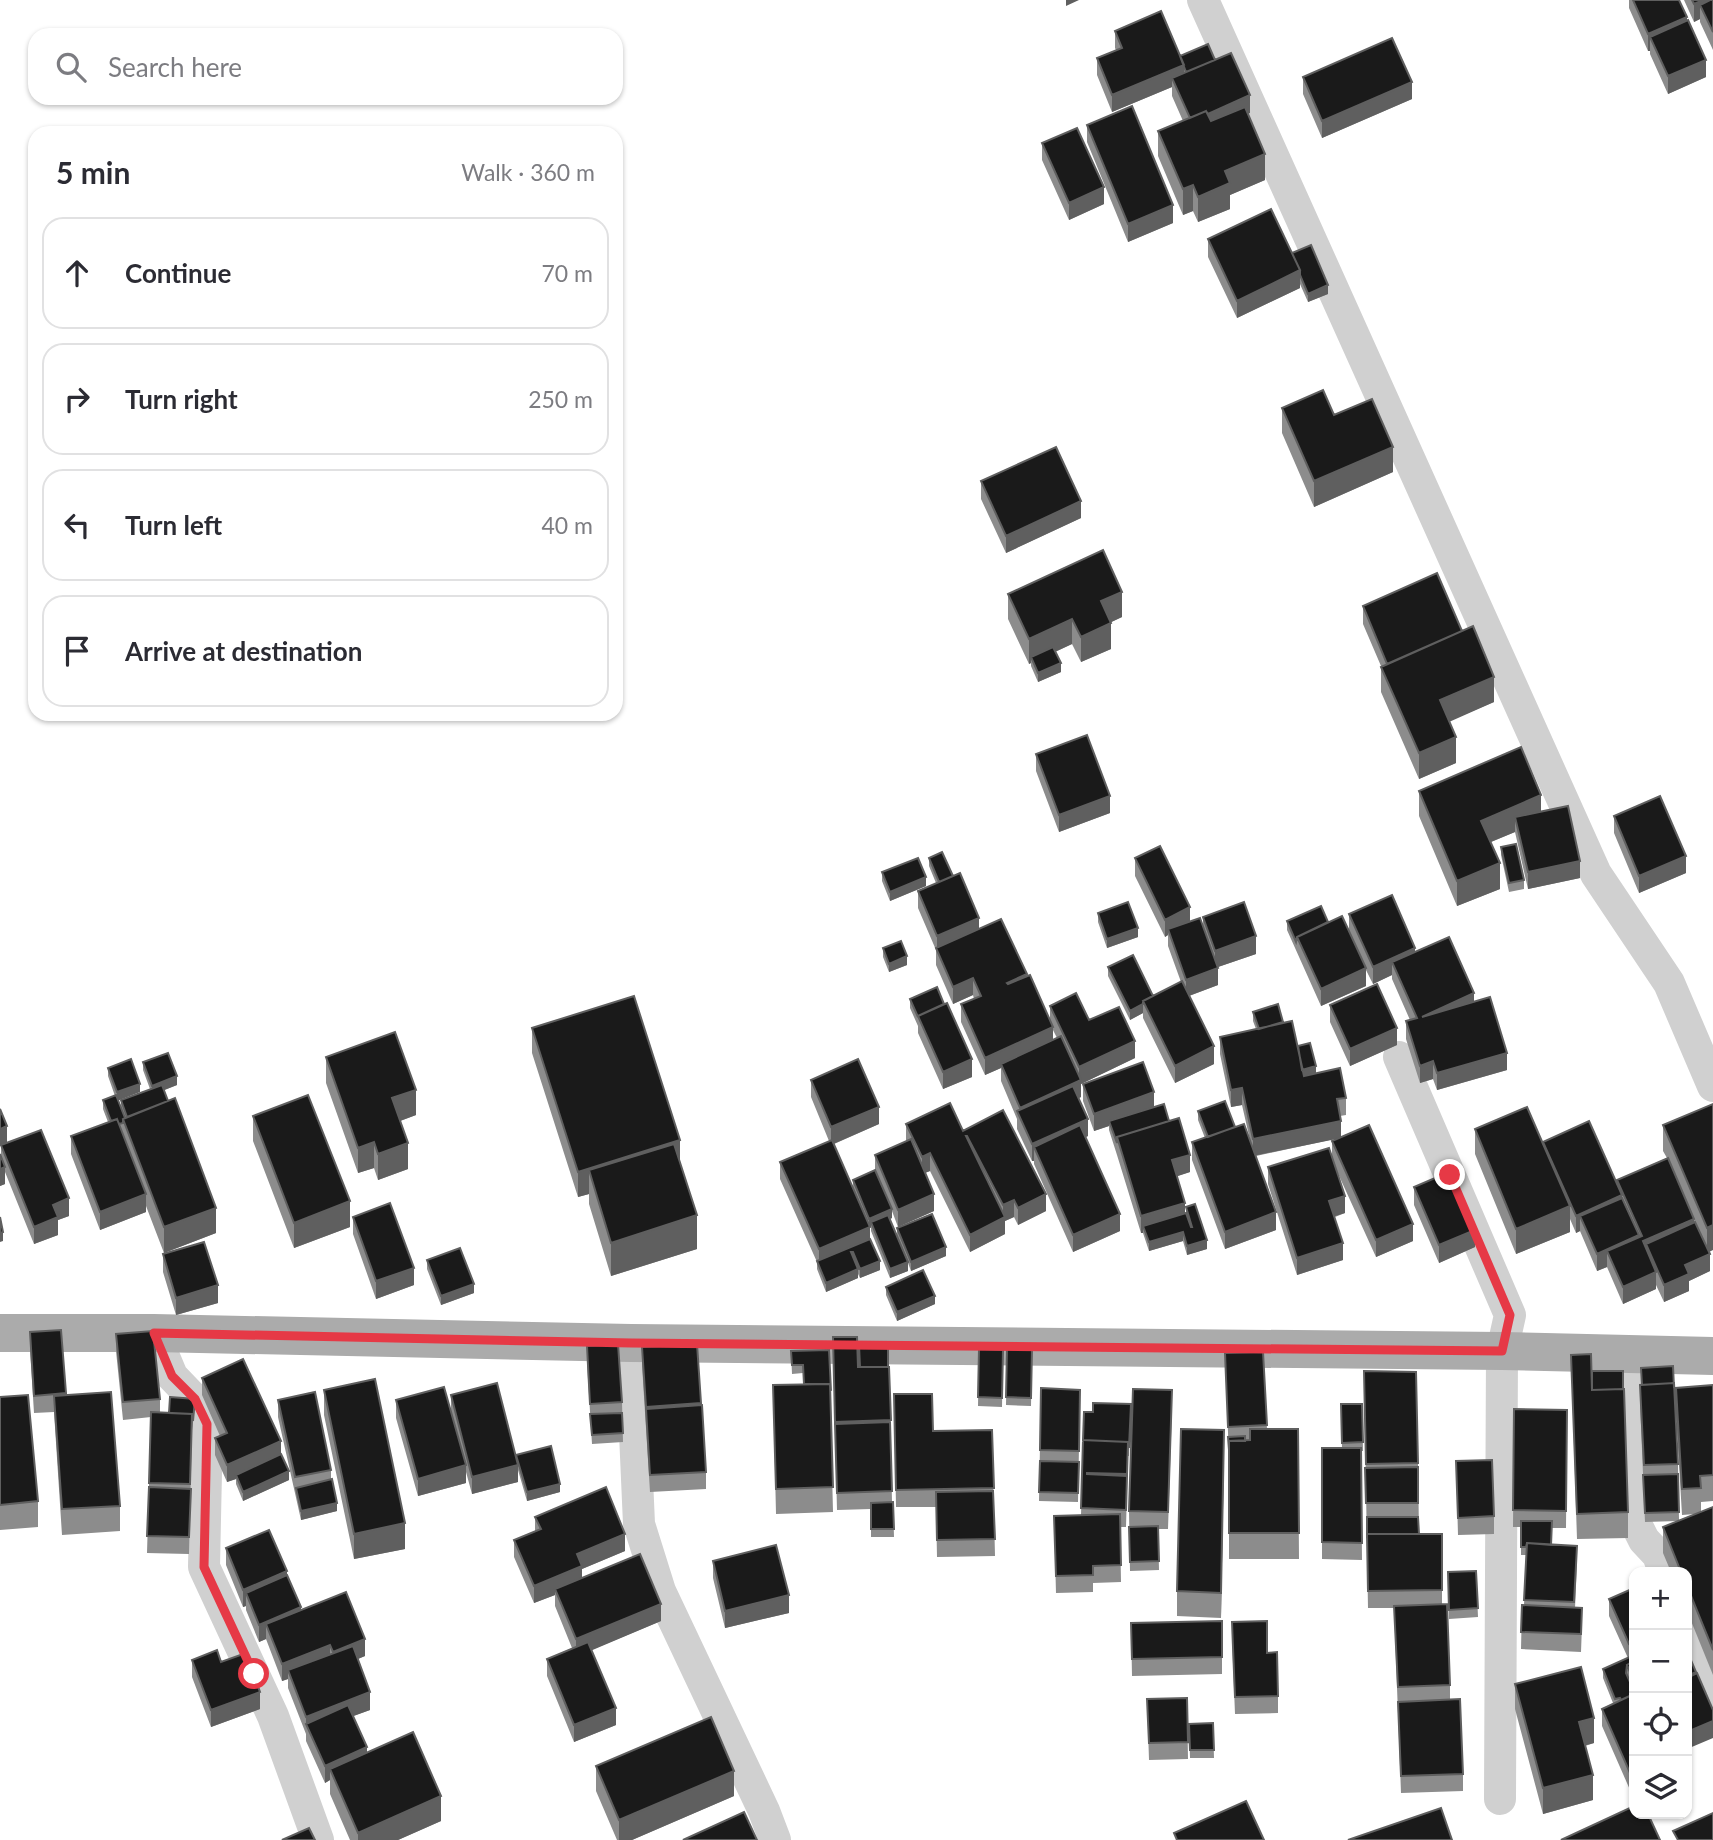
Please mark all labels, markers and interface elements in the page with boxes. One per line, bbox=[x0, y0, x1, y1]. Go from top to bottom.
search box bbox=[28, 28, 623, 105]
icon: search bbox=[52, 48, 90, 86]
text: Search here bbox=[108, 51, 242, 83]
text: 5 min bbox=[56, 154, 130, 190]
text: Walk · 360 m bbox=[461, 158, 595, 186]
icon: ahead bbox=[58, 254, 96, 292]
text: Continue bbox=[125, 257, 231, 289]
text: 70 m bbox=[542, 259, 593, 287]
icon: right bbox=[58, 380, 96, 418]
text: Turn right bbox=[125, 383, 238, 415]
text: 250 m bbox=[528, 385, 593, 413]
icon: left bbox=[58, 506, 96, 544]
text: Turn left bbox=[125, 509, 222, 541]
text: 40 m bbox=[542, 511, 593, 539]
icon: arrive bbox=[58, 632, 96, 670]
text: Arrive at destination bbox=[125, 635, 362, 667]
route end bbox=[1434, 1159, 1465, 1190]
map controls bbox=[1629, 1567, 1692, 1819]
button: + bbox=[1629, 1567, 1692, 1630]
button: − bbox=[1629, 1630, 1692, 1693]
route start bbox=[238, 1658, 269, 1689]
button: locate bbox=[1629, 1693, 1692, 1756]
button: layers bbox=[1629, 1756, 1692, 1819]

